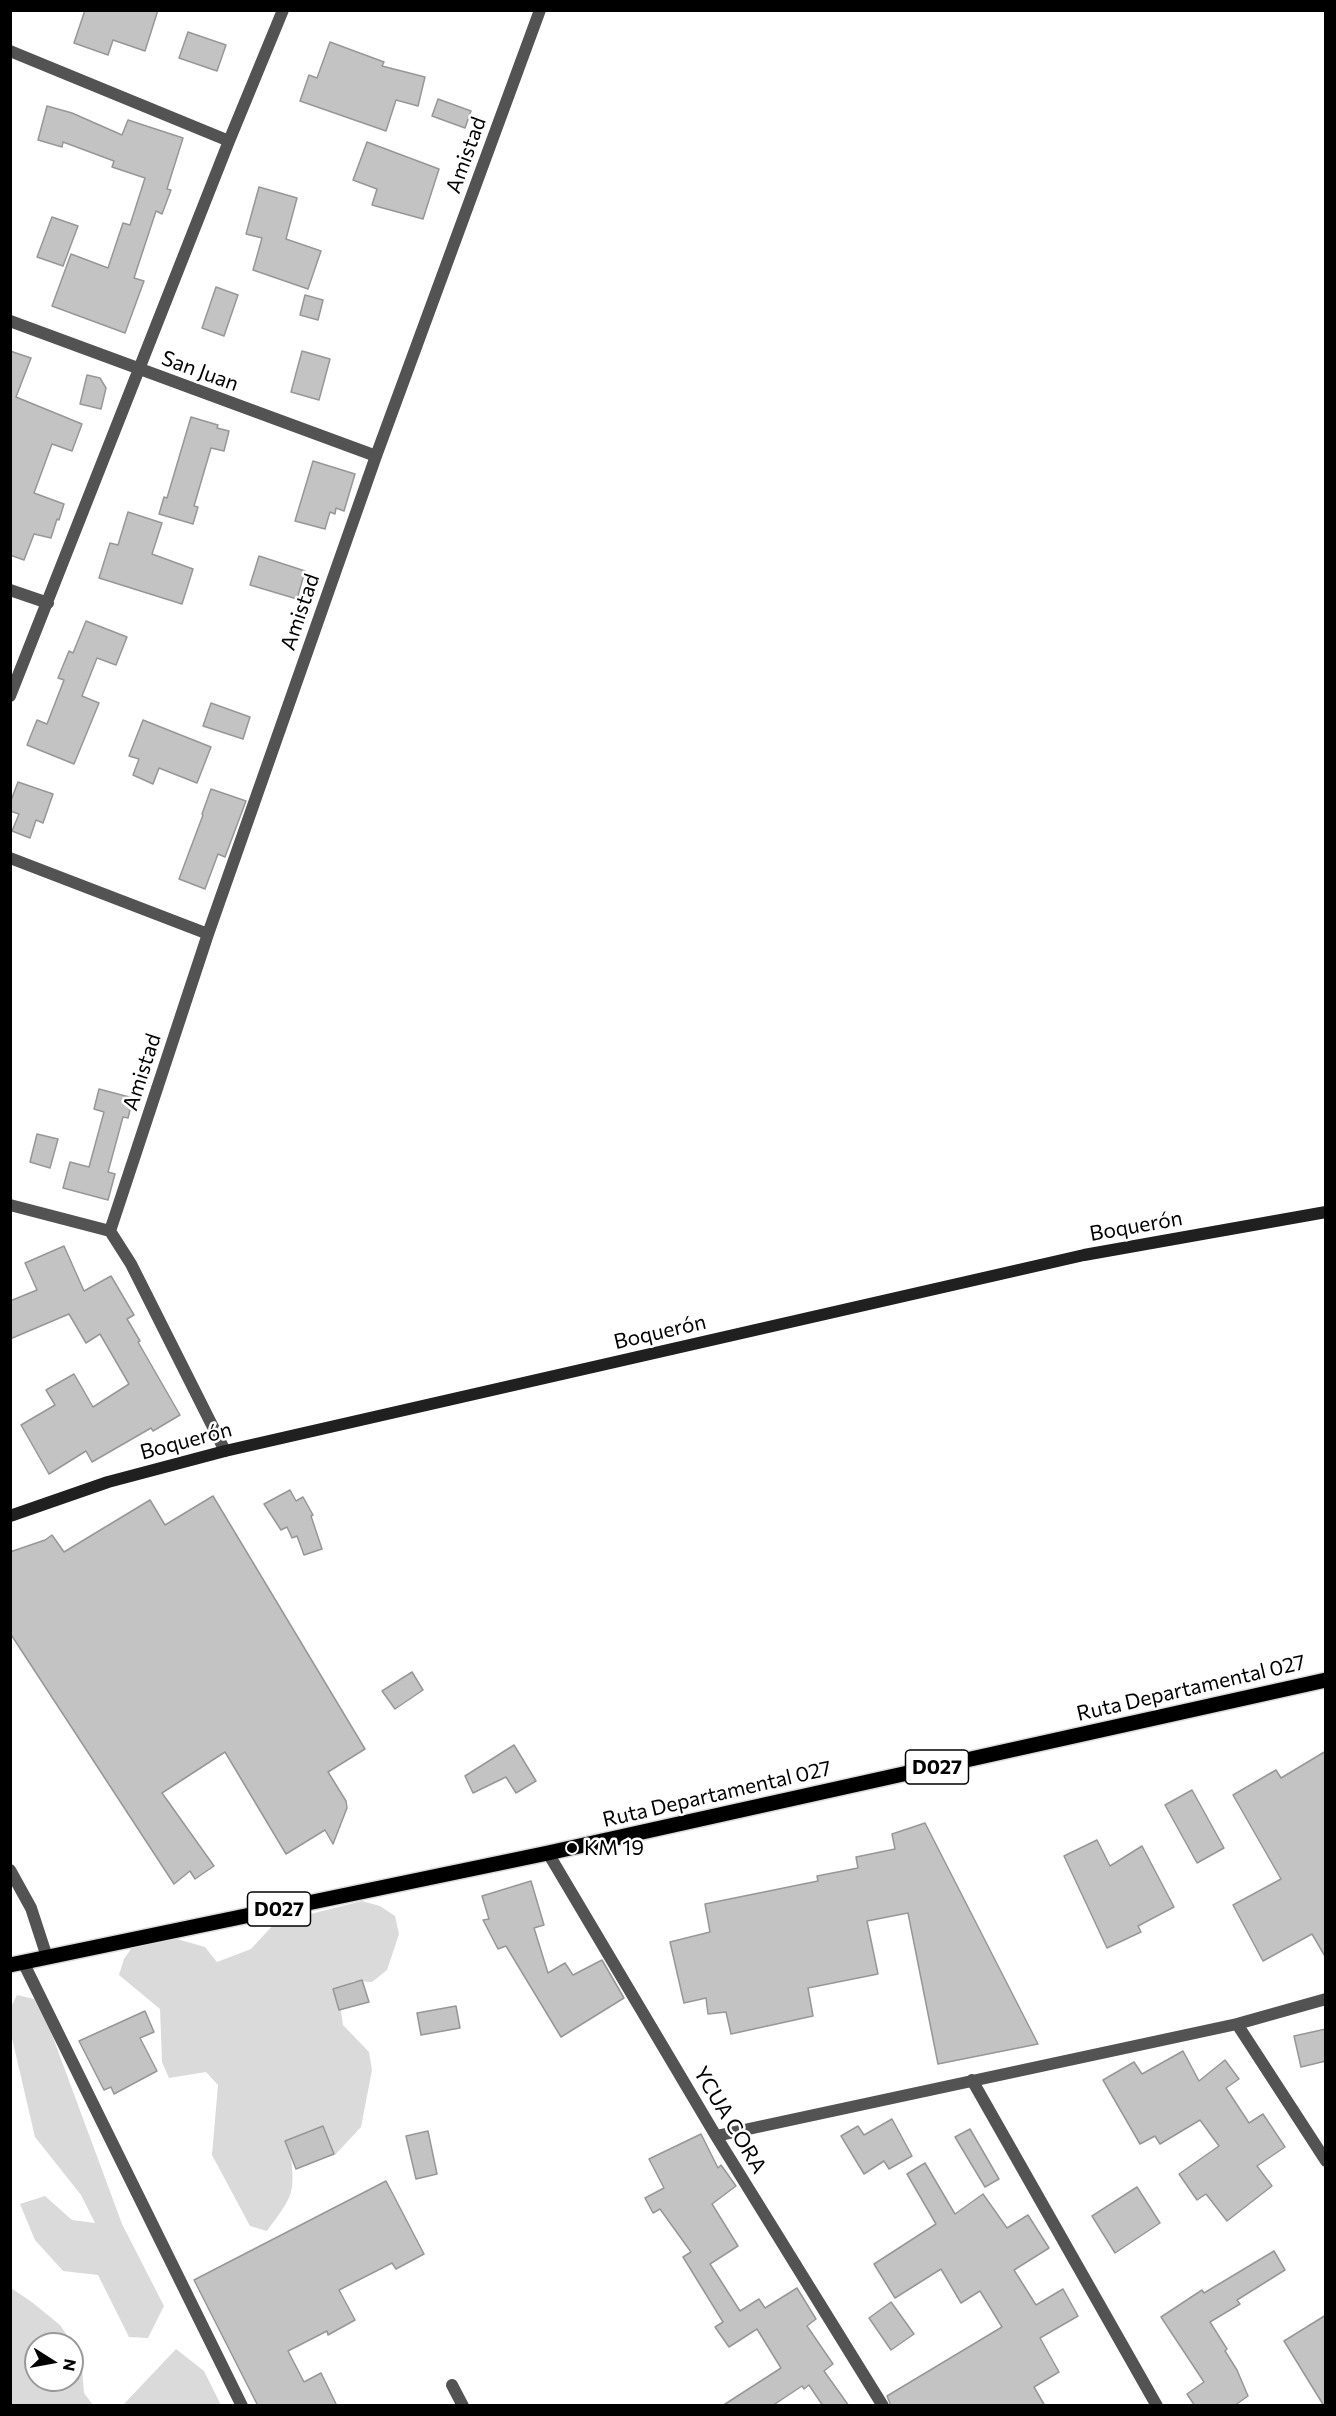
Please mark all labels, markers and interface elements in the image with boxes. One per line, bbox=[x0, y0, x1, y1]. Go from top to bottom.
street label: Amistad bbox=[441, 113, 491, 197]
street label: San Juan bbox=[158, 345, 242, 397]
street label: Amistad bbox=[275, 570, 325, 654]
street label: Amistad bbox=[118, 1030, 166, 1114]
street label: Boquerón bbox=[1088, 1205, 1184, 1247]
street label: Boquerón bbox=[611, 1309, 709, 1355]
street label: Boquerón bbox=[137, 1417, 235, 1465]
street label: Ruta Departamental 027 bbox=[1074, 1649, 1308, 1727]
road number: D027 bbox=[906, 1750, 968, 1784]
street label: Ruta Departamental 027 bbox=[600, 1755, 834, 1833]
place label: KM 19 bbox=[584, 1835, 644, 1861]
marker: KM 19 bbox=[565, 1841, 579, 1855]
road number: D027 bbox=[248, 1892, 310, 1926]
street label: YCUA CORA bbox=[688, 2062, 772, 2178]
north arrow bbox=[24, 2332, 84, 2392]
text: N bbox=[60, 2357, 81, 2373]

